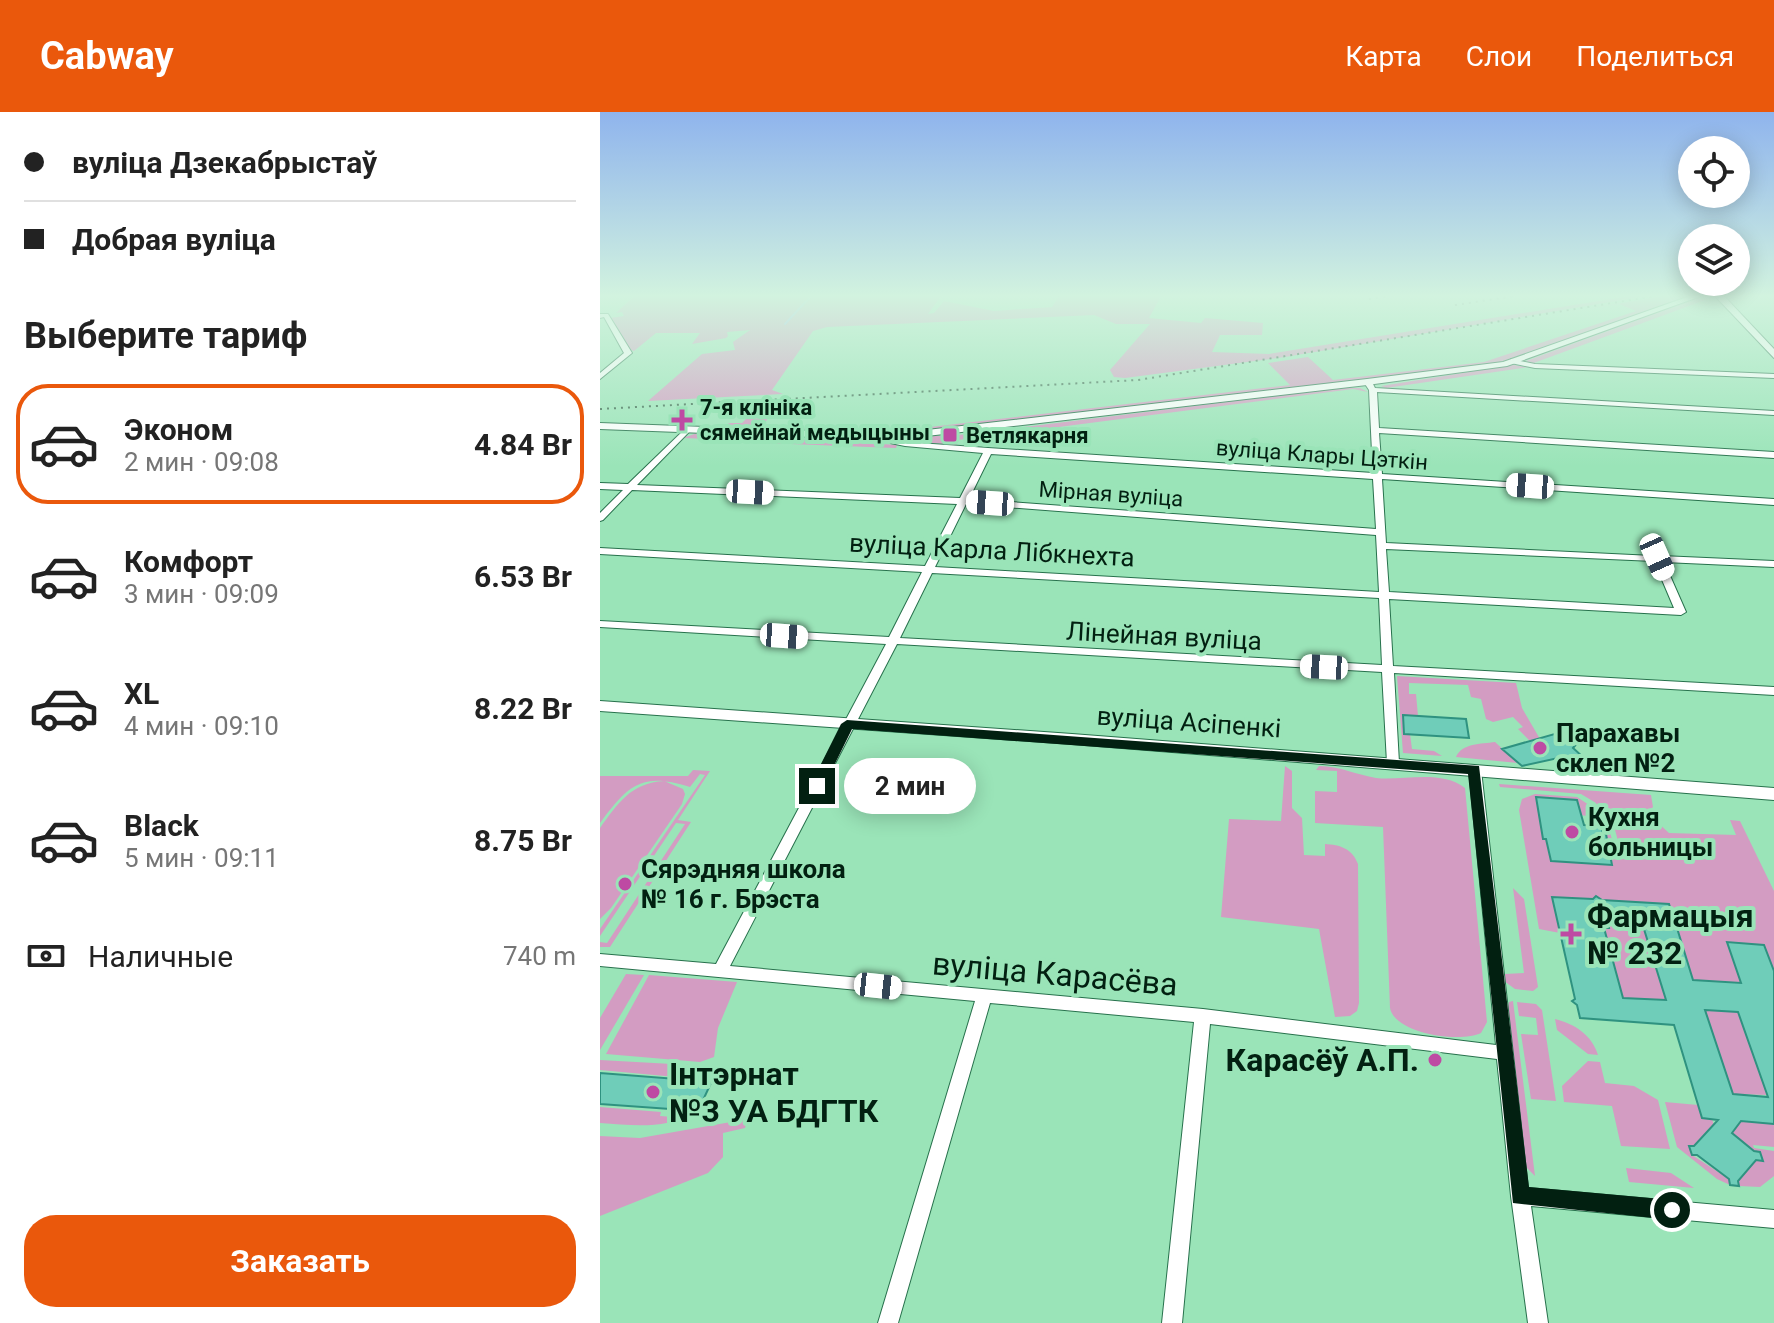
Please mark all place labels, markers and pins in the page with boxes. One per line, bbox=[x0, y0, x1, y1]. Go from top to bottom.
place label: 7-я клініка сямейнай медыцыны bbox=[700, 395, 930, 445]
marker: 7-я клініка сямейнай медыцыны bbox=[671, 409, 693, 431]
place label: Ветлякарня bbox=[966, 423, 1089, 448]
marker: Ветлякарня bbox=[941, 426, 959, 444]
place label: Парахавы склеп №2 bbox=[1556, 718, 1680, 778]
marker: Парахавы склеп №2 bbox=[1531, 739, 1549, 757]
place label: Кухня больницы bbox=[1588, 802, 1713, 862]
marker: Кухня больницы bbox=[1563, 823, 1581, 841]
place label: Сярэдняя школа № 16 г. Брэста bbox=[641, 854, 846, 914]
marker: Сярэдняя школа № 16 г. Брэста bbox=[616, 875, 634, 893]
place label: Фармацыя № 232 bbox=[1587, 897, 1754, 972]
marker: Фармацыя № 232 bbox=[1562, 925, 1580, 943]
place label: Карасёў А.П. bbox=[1226, 1041, 1419, 1079]
marker: Карасёў А.П. bbox=[1426, 1051, 1444, 1069]
place label: Інтэрнат №3 УА БДГТК bbox=[669, 1055, 879, 1130]
marker: Інтэрнат №3 УА БДГТК bbox=[644, 1083, 662, 1101]

